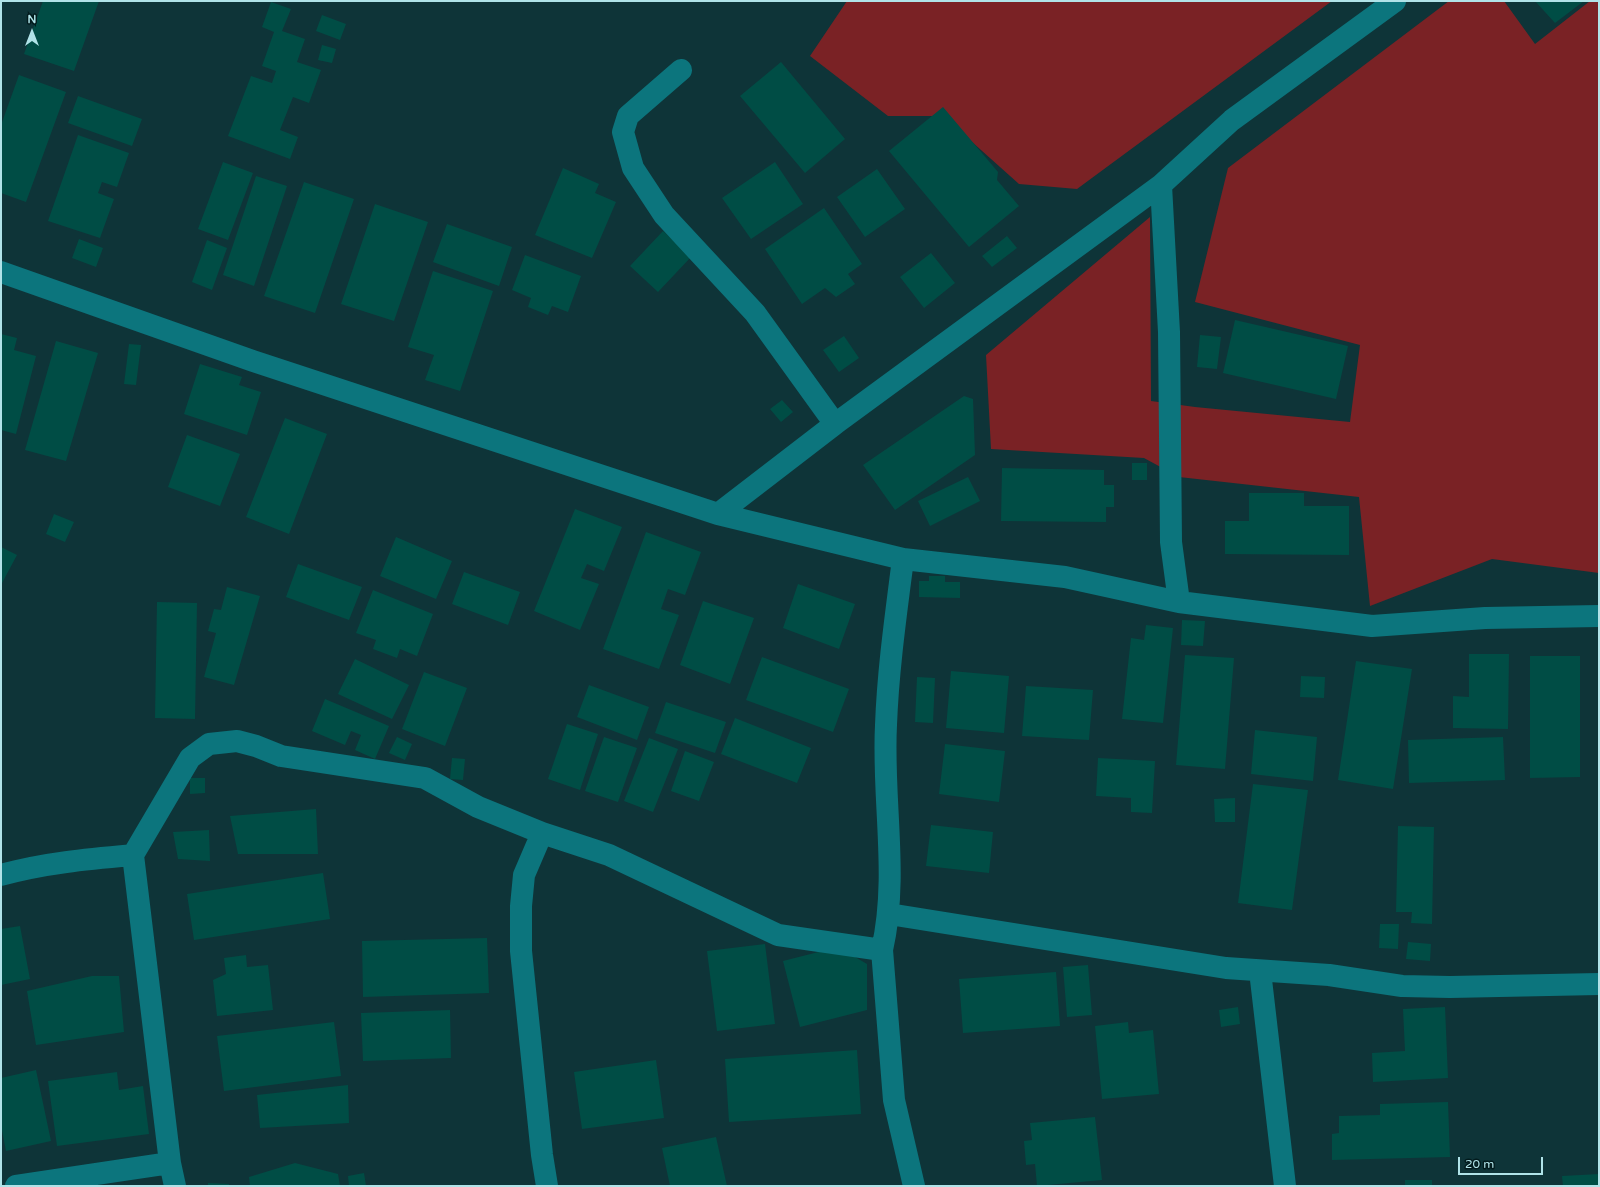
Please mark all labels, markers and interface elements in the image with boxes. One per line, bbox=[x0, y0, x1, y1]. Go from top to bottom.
north arrow bbox=[12, 12, 52, 52]
text: N bbox=[28, 13, 36, 26]
scale bar bbox=[1460, 1149, 1545, 1175]
text: 20 m bbox=[1465, 1157, 1494, 1171]

